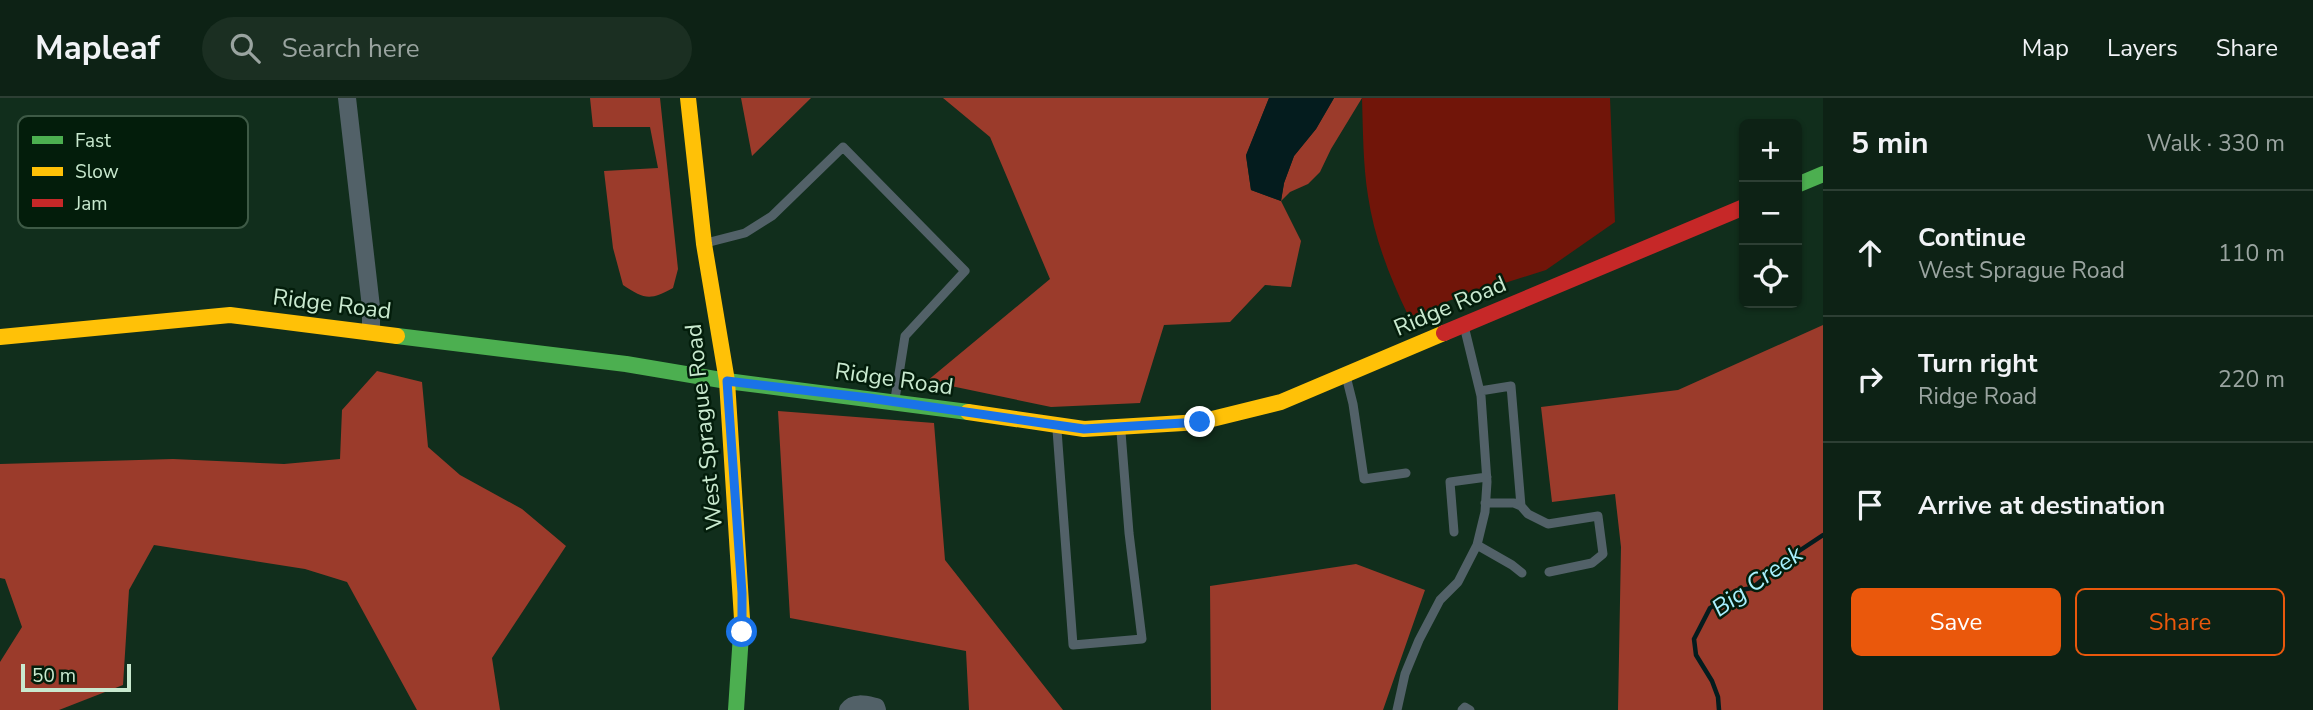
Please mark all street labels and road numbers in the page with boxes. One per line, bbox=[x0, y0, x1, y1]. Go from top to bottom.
street label: Ridge Road bbox=[1389, 268, 1511, 344]
street label: Ridge Road bbox=[271, 281, 393, 327]
street label: West Sprague Road bbox=[678, 322, 730, 532]
street label: Ridge Road bbox=[833, 355, 955, 403]

